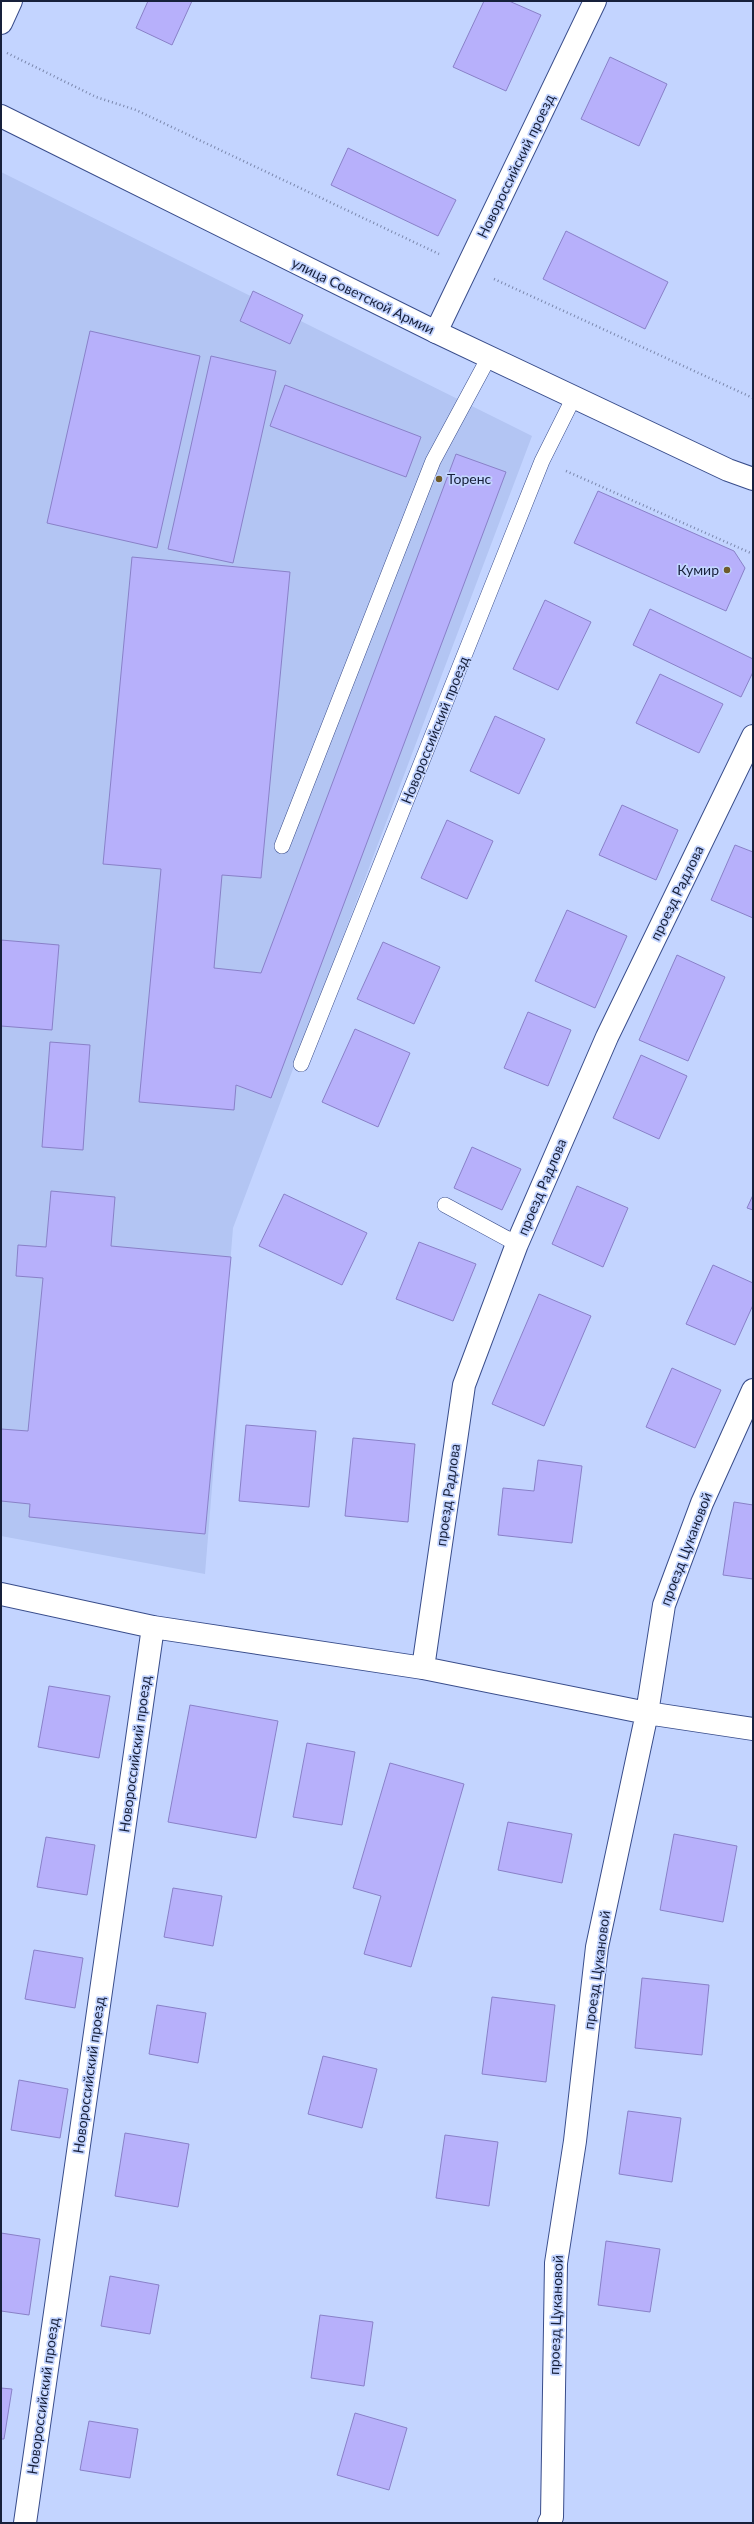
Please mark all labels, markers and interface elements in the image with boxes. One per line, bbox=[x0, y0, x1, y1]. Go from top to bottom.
street label: Новороссийский проезд bbox=[473, 91, 558, 241]
street label: улица Советской Армии bbox=[289, 254, 437, 337]
place label: Торенс bbox=[447, 470, 492, 487]
marker: Торенс bbox=[434, 474, 444, 484]
place label: Кумир bbox=[677, 561, 719, 578]
marker: Кумир bbox=[722, 565, 732, 575]
street label: Новороссийский проезд bbox=[397, 653, 472, 806]
street label: проезд Радлова bbox=[646, 843, 707, 943]
street label: проезд Радлова bbox=[514, 1136, 570, 1238]
street label: проезд Радлова bbox=[432, 1443, 463, 1547]
street label: проезд Цукановой bbox=[656, 1490, 715, 1608]
street label: Новороссийский проезд bbox=[115, 1674, 154, 1833]
street label: проезд Цукановой bbox=[580, 1909, 613, 2031]
street label: Новороссийский проезд bbox=[69, 1995, 108, 2154]
street label: проезд Цукановой bbox=[545, 2255, 566, 2375]
street label: Новороссийский проезд bbox=[23, 2316, 62, 2475]

